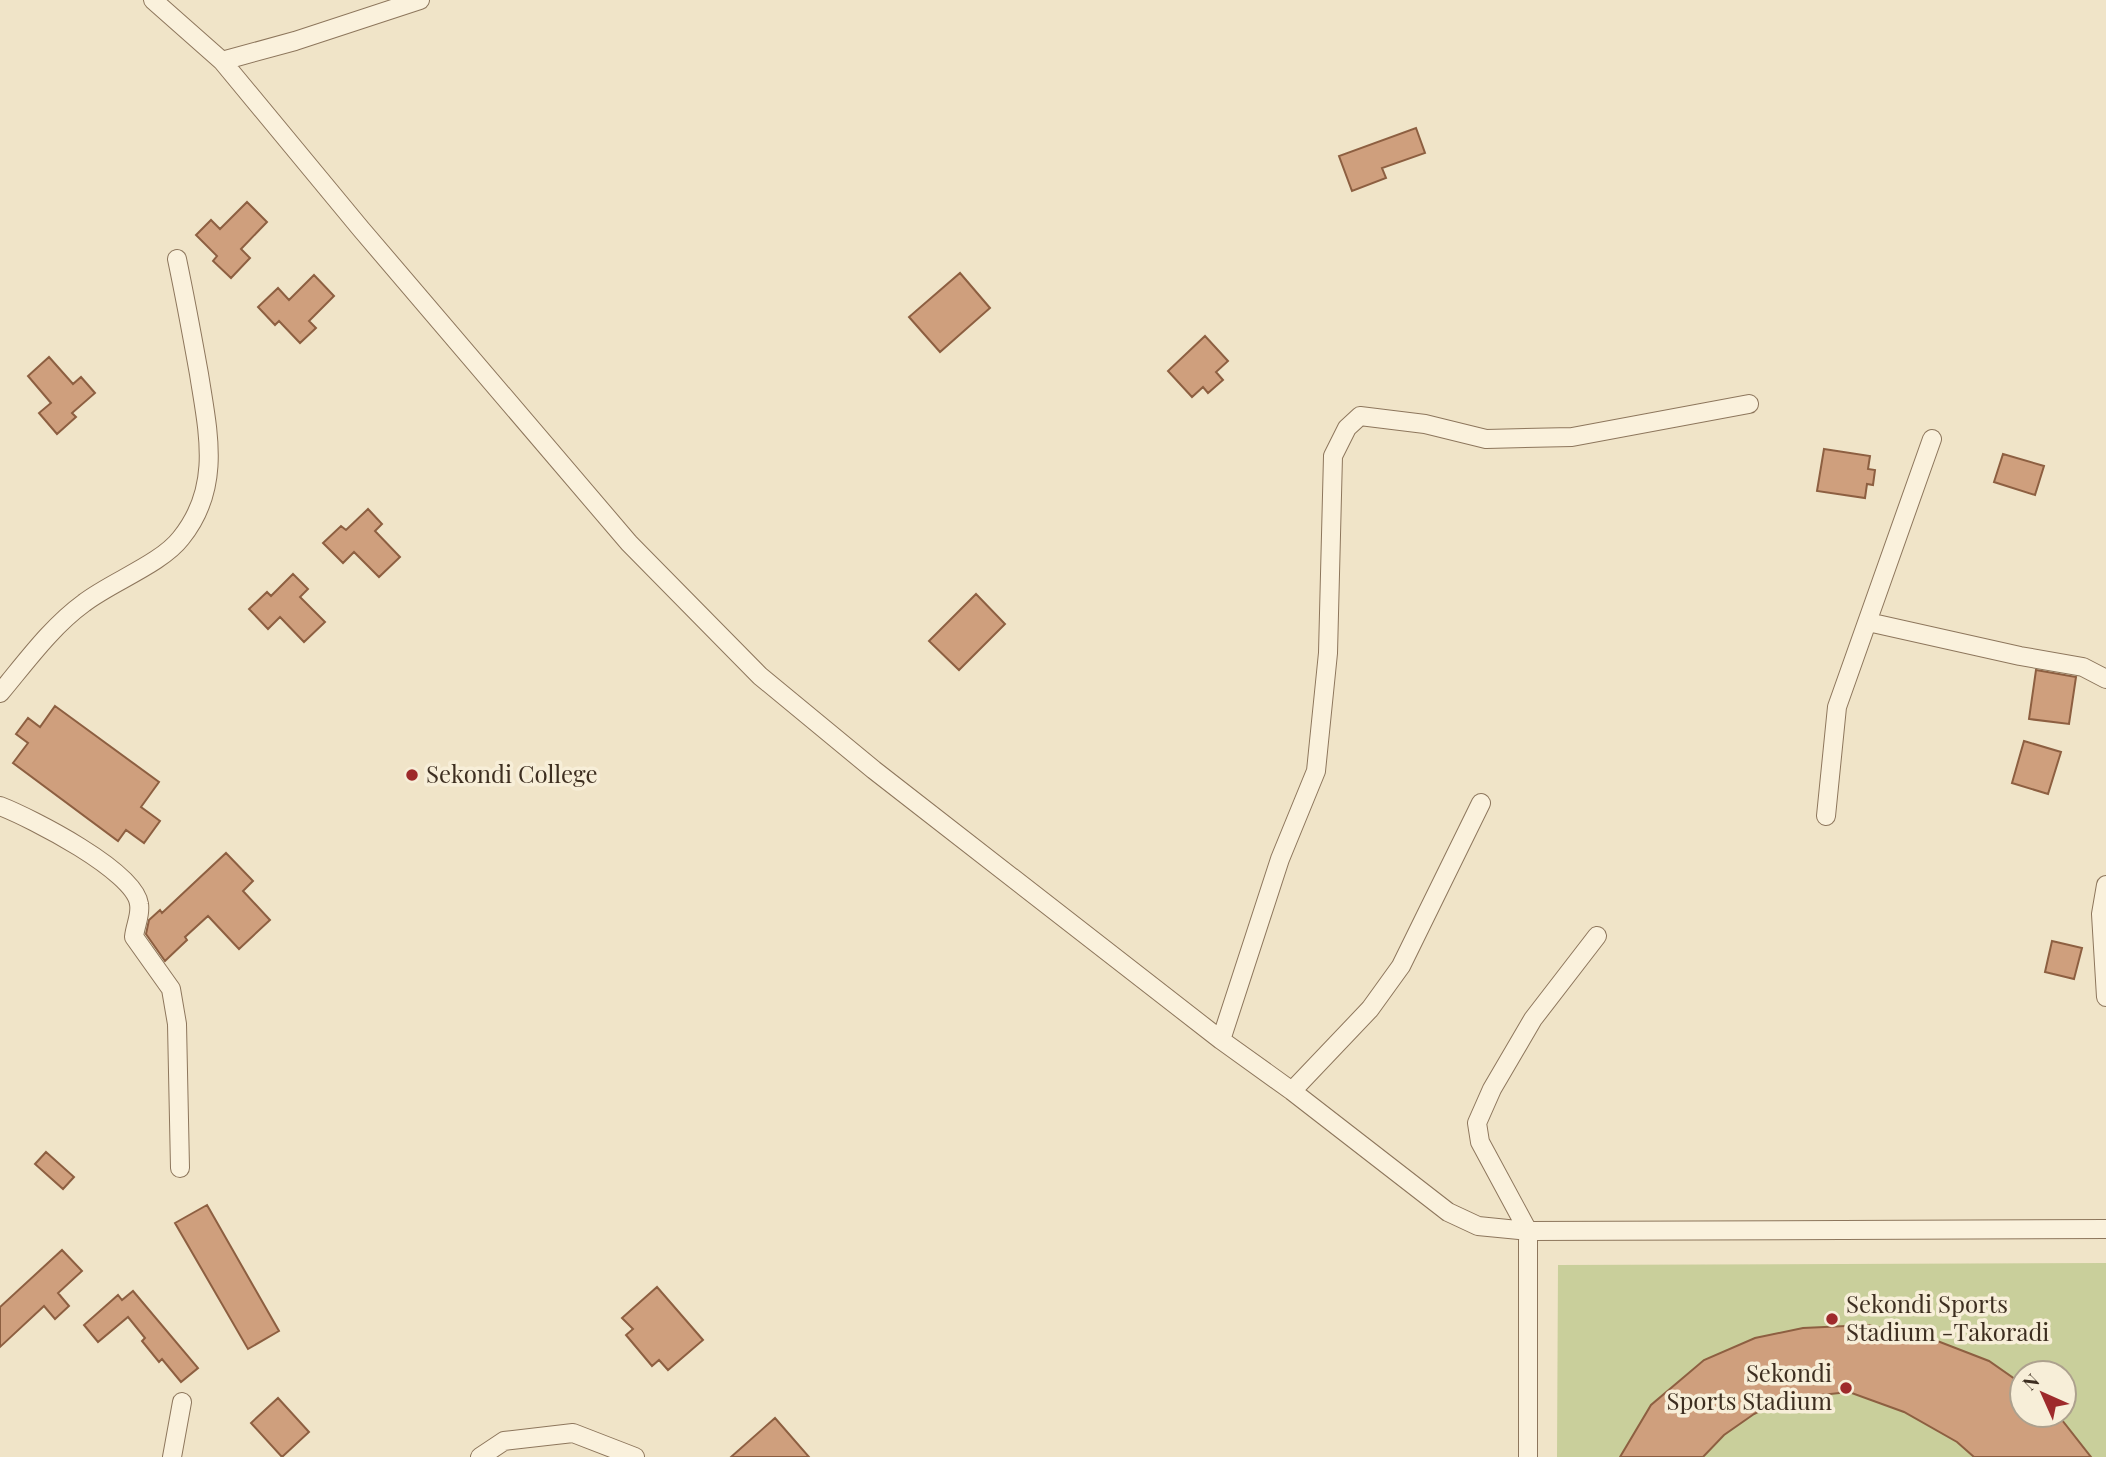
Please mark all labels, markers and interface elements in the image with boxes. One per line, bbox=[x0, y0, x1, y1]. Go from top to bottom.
place label: Sekondi College bbox=[426, 757, 598, 789]
marker: Sekondi College bbox=[404, 767, 420, 783]
place label: Sekondi Sports Stadium -Takoradi bbox=[1846, 1287, 2049, 1347]
marker: Sekondi Sports Stadium -Takoradi bbox=[1824, 1311, 1840, 1327]
place label: Sekondi Sports Stadium bbox=[1666, 1356, 1832, 1416]
north arrow bbox=[2008, 1359, 2078, 1429]
text: N bbox=[2016, 1367, 2045, 1395]
marker: Sekondi Sports Stadium bbox=[1838, 1380, 1854, 1396]

